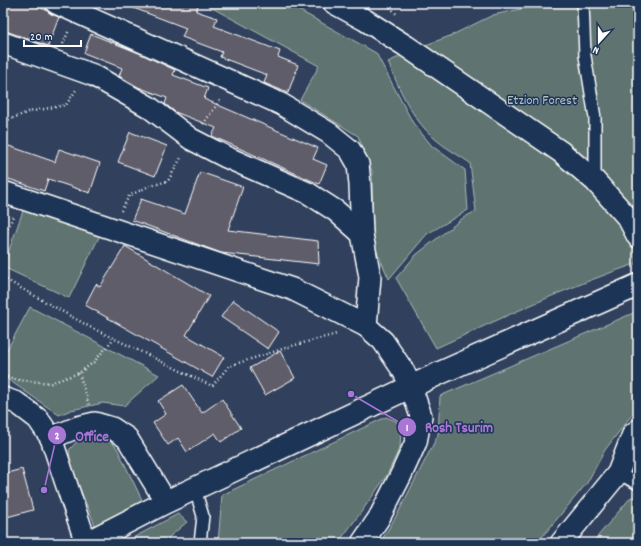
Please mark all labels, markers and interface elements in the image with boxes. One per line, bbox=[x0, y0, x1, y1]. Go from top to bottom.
scale bar bbox=[24, 22, 81, 48]
north arrow bbox=[579, 22, 619, 62]
text: 20 m bbox=[30, 29, 53, 46]
text: N bbox=[590, 41, 602, 58]
park label: Etzion Forest bbox=[507, 91, 577, 111]
callout: Rosh Tsurim bbox=[397, 414, 501, 441]
text: Rosh Tsurim bbox=[425, 418, 493, 440]
text: 1 bbox=[406, 420, 409, 437]
callout: Office bbox=[47, 422, 117, 449]
text: Office bbox=[75, 427, 109, 449]
text: 2 bbox=[54, 428, 60, 445]

